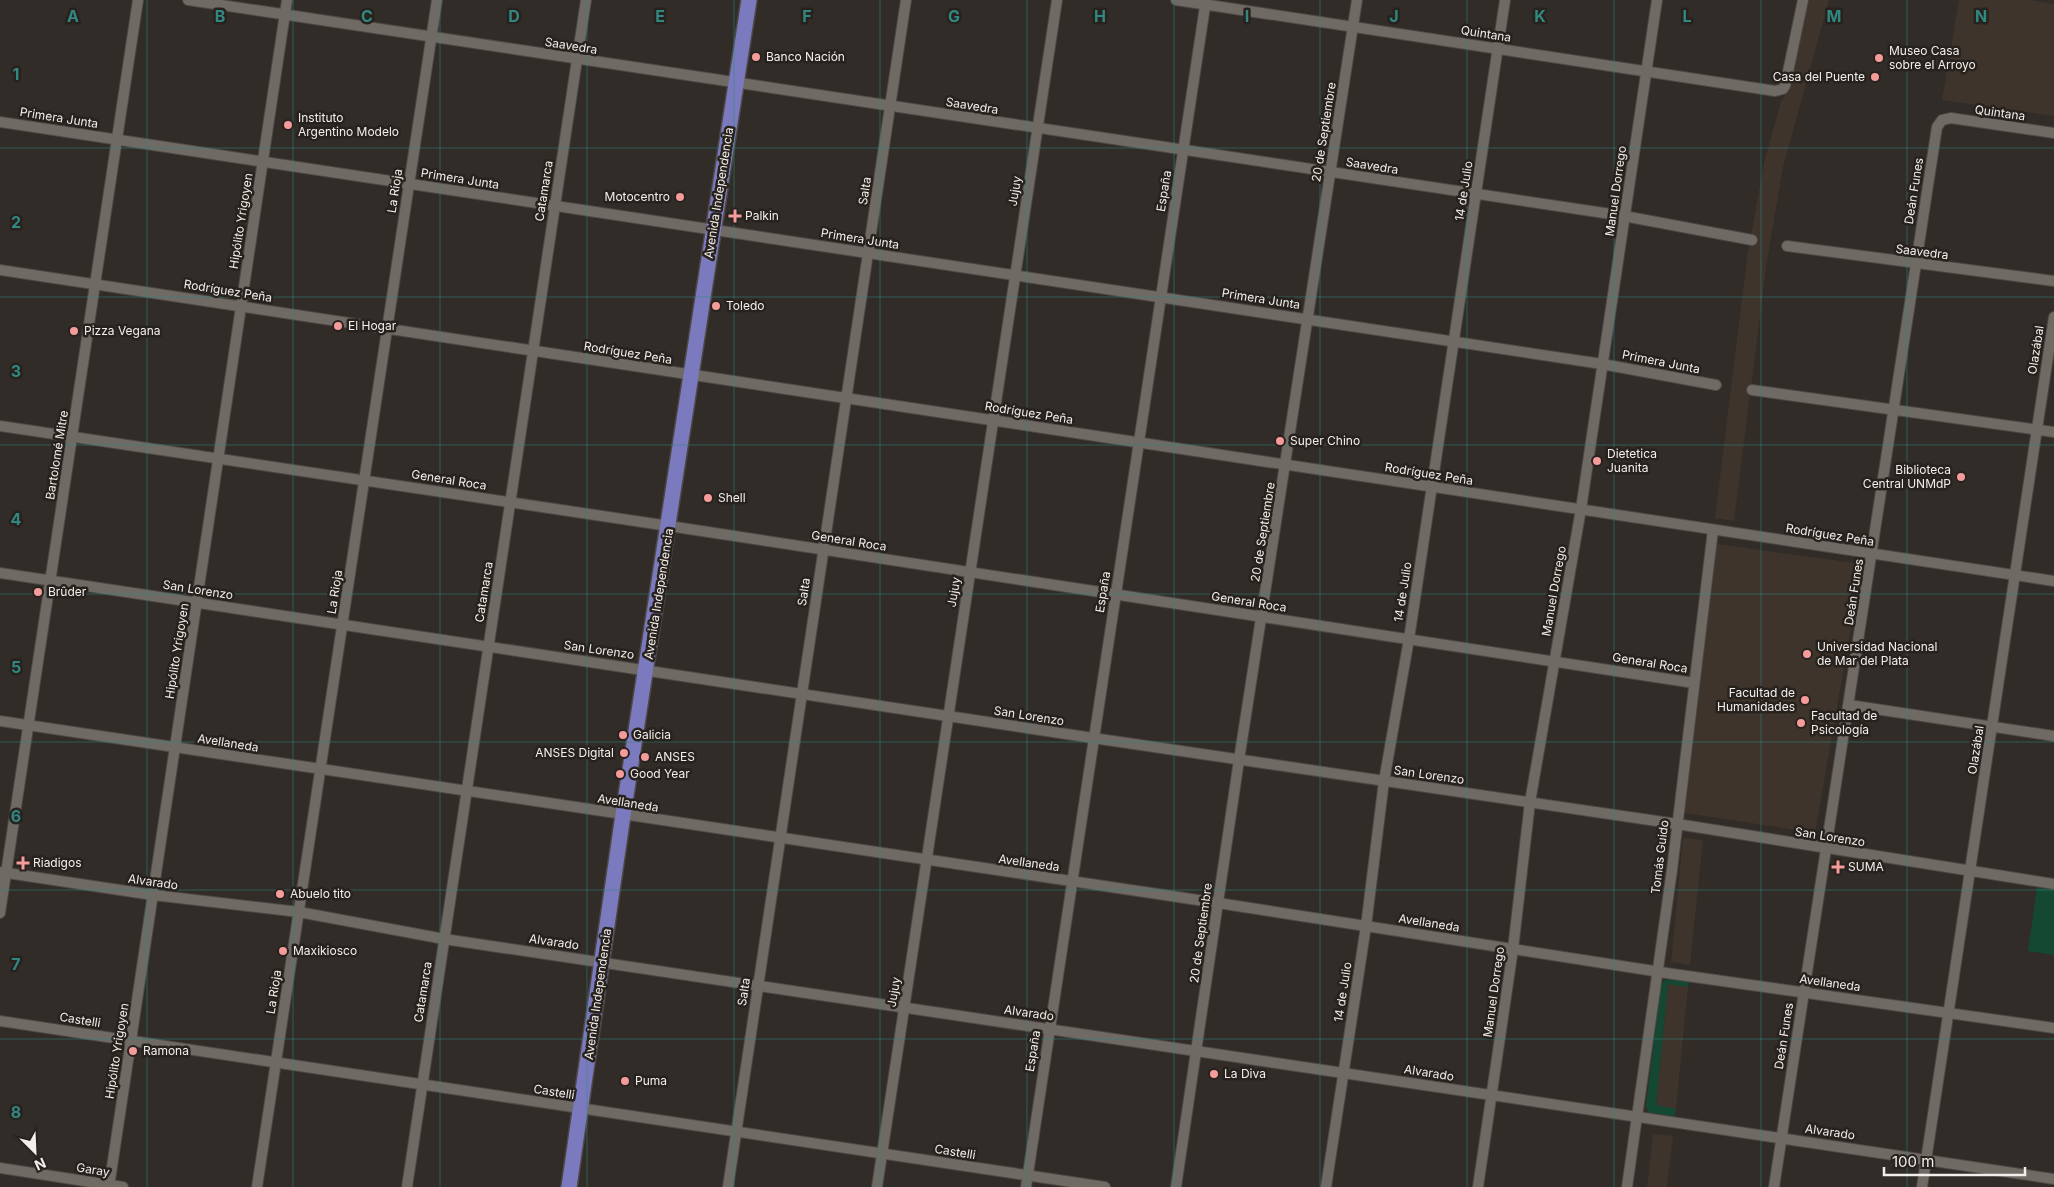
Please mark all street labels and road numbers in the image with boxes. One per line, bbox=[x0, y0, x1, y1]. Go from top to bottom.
street label: Quintana bbox=[1460, 22, 1512, 45]
street label: Saavedra bbox=[544, 34, 598, 57]
street label: 20 de Septiembre bbox=[1308, 81, 1339, 183]
street label: Saavedra bbox=[945, 94, 999, 117]
street label: Quintana bbox=[1974, 102, 2026, 123]
street label: Primera Junta bbox=[19, 104, 99, 131]
street label: Avenida Independencia bbox=[701, 126, 736, 260]
street label: Manuel Dorrego bbox=[1602, 145, 1629, 237]
street label: Saavedra bbox=[1345, 154, 1399, 177]
street label: Deán Funes bbox=[1901, 157, 1926, 225]
street label: Catamarca bbox=[531, 159, 556, 222]
street label: 14 de Julio bbox=[1451, 160, 1476, 222]
street label: Primera Junta bbox=[420, 165, 500, 192]
street label: La Rioja bbox=[384, 168, 405, 214]
street label: España bbox=[1153, 169, 1174, 213]
street label: Hipólito Yrigoyen bbox=[226, 172, 255, 270]
street label: Jujuy bbox=[1005, 174, 1024, 207]
street label: Salta bbox=[855, 176, 874, 206]
street label: Primera Junta bbox=[820, 225, 900, 252]
street label: Saavedra bbox=[1895, 241, 1949, 262]
street label: Rodríguez Peña bbox=[183, 276, 273, 305]
street label: Primera Junta bbox=[1221, 285, 1301, 312]
street label: Olazábal bbox=[2024, 324, 2047, 375]
street label: Rodríguez Peña bbox=[583, 338, 673, 367]
street label: Primera Junta bbox=[1621, 347, 1701, 376]
street label: Rodríguez Peña bbox=[984, 398, 1074, 427]
street label: Bartolomé Mitre bbox=[42, 409, 71, 501]
street label: Rodríguez Peña bbox=[1384, 459, 1474, 488]
street label: General Roca bbox=[410, 466, 488, 493]
street label: 20 de Septiembre bbox=[1247, 481, 1278, 583]
street label: Rodríguez Peña bbox=[1785, 520, 1875, 549]
street label: Avenida Independencia bbox=[641, 527, 676, 661]
street label: General Roca bbox=[810, 527, 888, 554]
street label: Manuel Dorrego bbox=[1538, 545, 1569, 637]
street label: Deán Funes bbox=[1841, 558, 1866, 626]
street label: Catamarca bbox=[471, 560, 496, 623]
street label: 14 de Julio bbox=[1390, 561, 1415, 623]
street label: La Rioja bbox=[324, 569, 345, 615]
street label: España bbox=[1092, 570, 1113, 614]
street label: Jujuy bbox=[944, 575, 963, 608]
street label: San Lorenzo bbox=[162, 577, 234, 602]
street label: Salta bbox=[794, 577, 813, 607]
street label: General Roca bbox=[1210, 588, 1288, 615]
street label: Hipólito Yrigoyen bbox=[162, 602, 191, 700]
street label: San Lorenzo bbox=[563, 637, 635, 662]
street label: General Roca bbox=[1611, 649, 1689, 676]
street label: San Lorenzo bbox=[993, 703, 1065, 728]
street label: Olazábal bbox=[1964, 724, 1987, 775]
street label: Avellaneda bbox=[196, 730, 260, 755]
street label: San Lorenzo bbox=[1393, 762, 1465, 787]
street label: Avellaneda bbox=[596, 790, 660, 815]
street label: Tomás Guido bbox=[1648, 819, 1671, 895]
street label: San Lorenzo bbox=[1794, 824, 1866, 849]
street label: Avellaneda bbox=[997, 851, 1061, 874]
street label: Alvarado bbox=[127, 871, 179, 892]
street label: 20 de Septiembre bbox=[1186, 882, 1215, 984]
street label: Avellaneda bbox=[1397, 910, 1461, 935]
street label: Avenida Independencia bbox=[581, 927, 614, 1061]
street label: Alvarado bbox=[528, 931, 580, 952]
street label: Manuel Dorrego bbox=[1480, 946, 1507, 1038]
street label: Catamarca bbox=[410, 960, 435, 1023]
street label: 14 de Julio bbox=[1330, 961, 1355, 1023]
street label: La Rioja bbox=[263, 969, 284, 1015]
street label: Avellaneda bbox=[1798, 971, 1862, 994]
street label: Jujuy bbox=[884, 975, 903, 1008]
street label: Salta bbox=[734, 977, 753, 1007]
street label: Hipólito Yrigoyen bbox=[102, 1002, 131, 1100]
street label: Alvarado bbox=[1003, 1002, 1055, 1023]
street label: Deán Funes bbox=[1771, 1002, 1796, 1070]
street label: Castelli bbox=[58, 1009, 102, 1030]
street label: España bbox=[1022, 1029, 1043, 1073]
street label: Alvarado bbox=[1403, 1061, 1455, 1084]
street label: Castelli bbox=[532, 1081, 576, 1102]
street label: Alvarado bbox=[1804, 1121, 1856, 1142]
street label: Castelli bbox=[933, 1141, 977, 1162]
street label: Garay bbox=[75, 1159, 111, 1180]

